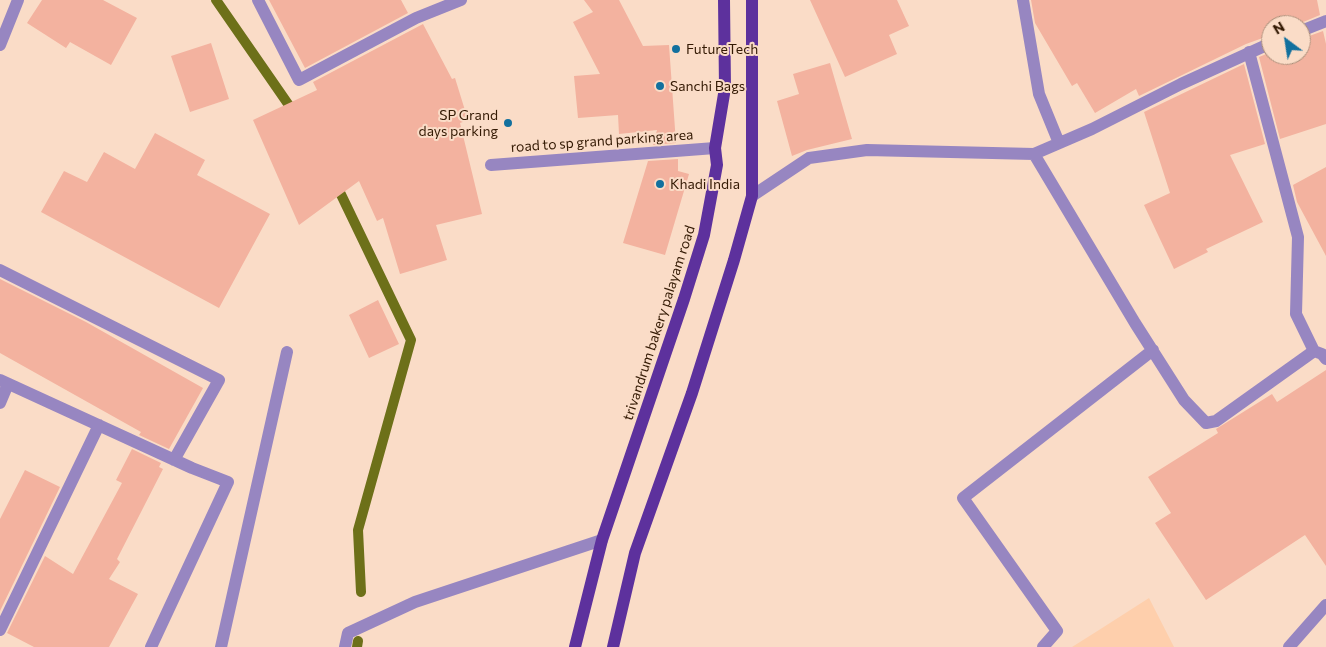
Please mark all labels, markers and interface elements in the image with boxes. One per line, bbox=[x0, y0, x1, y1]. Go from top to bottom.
north arrow bbox=[1261, 15, 1311, 65]
text: N bbox=[1270, 18, 1287, 38]
place label: FutureTech bbox=[686, 41, 758, 57]
marker: FutureTech bbox=[670, 43, 682, 55]
place label: Sanchi Bags bbox=[670, 78, 745, 94]
marker: Sanchi Bags bbox=[654, 80, 666, 92]
place label: SP Grand days parking bbox=[419, 107, 498, 140]
marker: SP Grand days parking bbox=[502, 117, 514, 129]
street label: road to sp grand parking area bbox=[510, 126, 694, 156]
place label: Khadi India bbox=[670, 176, 740, 192]
marker: Khadi India bbox=[654, 178, 666, 190]
street label: trivandrum bakery palayam road bbox=[619, 223, 699, 423]

